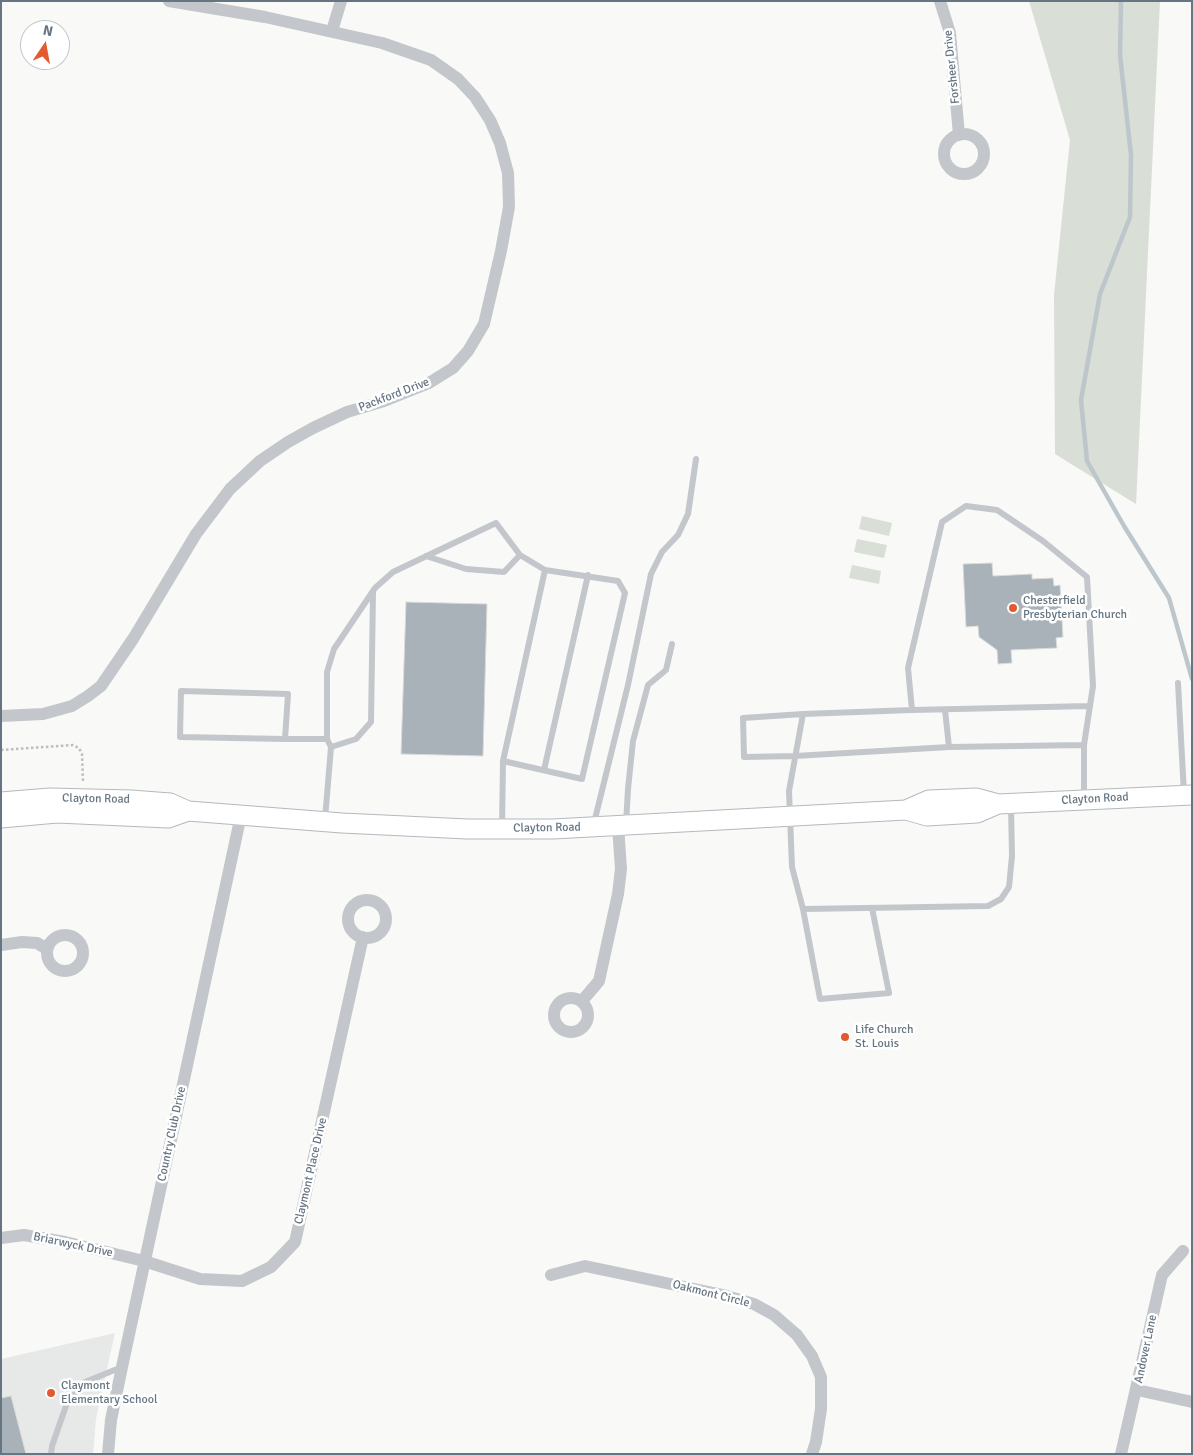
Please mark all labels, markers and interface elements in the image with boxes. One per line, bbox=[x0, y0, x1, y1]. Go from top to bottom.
north arrow bbox=[20, 20, 70, 70]
text: N bbox=[41, 21, 55, 40]
street label: Forsheer Drive bbox=[941, 29, 963, 105]
street label: Packford Drive bbox=[357, 375, 431, 415]
place label: Chesterfield Presbyterian Church bbox=[1023, 594, 1127, 622]
marker: Chesterfield Presbyterian Church bbox=[1007, 602, 1019, 614]
street label: Clayton Road bbox=[1061, 790, 1129, 808]
street label: Clayton Road bbox=[62, 791, 130, 807]
street label: Clayton Road bbox=[513, 820, 581, 836]
place label: Life Church St. Louis bbox=[855, 1023, 914, 1051]
marker: Life Church St. Louis bbox=[839, 1031, 851, 1043]
street label: Country Club Drive bbox=[155, 1085, 189, 1183]
street label: Claymont Place Drive bbox=[292, 1116, 330, 1226]
street label: Briarwyck Drive bbox=[32, 1230, 114, 1260]
street label: Oakmont Circle bbox=[671, 1277, 751, 1311]
street label: Andover Lane bbox=[1132, 1314, 1160, 1384]
place label: Claymont Elementary School bbox=[61, 1379, 157, 1407]
marker: Claymont Elementary School bbox=[45, 1387, 57, 1399]

